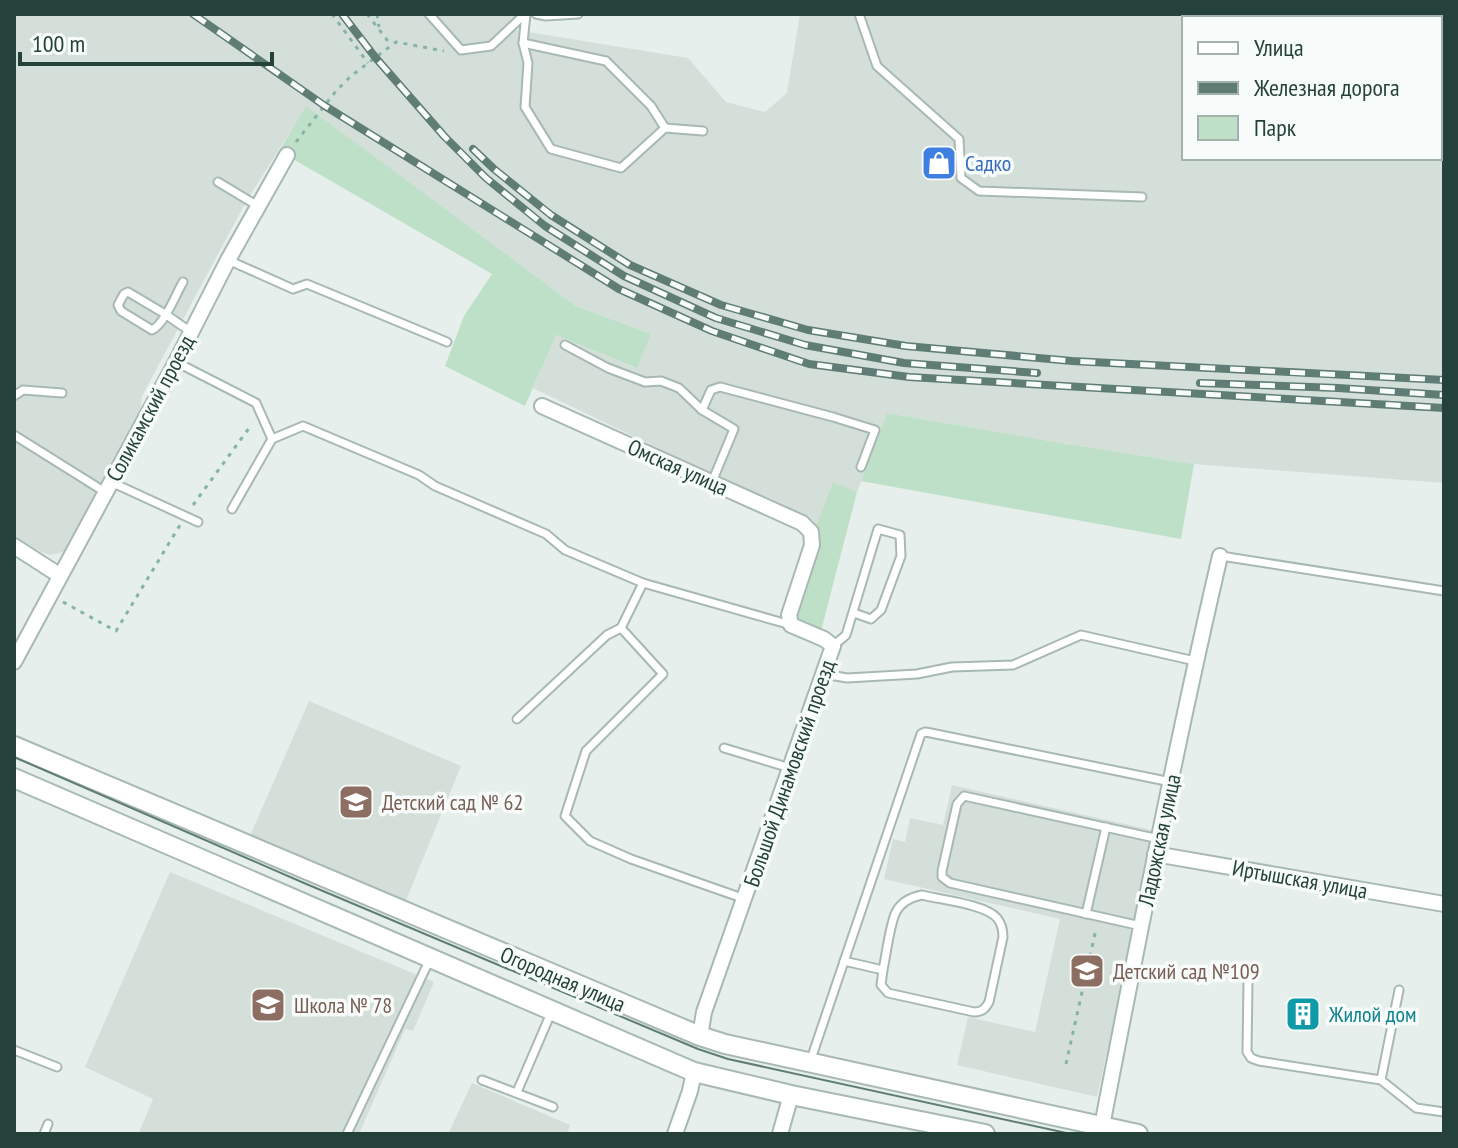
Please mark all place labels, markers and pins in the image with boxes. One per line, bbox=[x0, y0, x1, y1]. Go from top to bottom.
shop icon: Садко bbox=[920, 144, 958, 182]
place label: Садко bbox=[965, 149, 1011, 177]
school or university icon: Детский сад № 62 bbox=[337, 783, 375, 821]
place label: Детский сад № 62 bbox=[382, 788, 523, 816]
school or university icon: Детский сад №109 bbox=[1068, 952, 1106, 990]
place label: Детский сад №109 bbox=[1113, 957, 1260, 985]
school or university icon: Школа № 78 bbox=[249, 986, 287, 1024]
place label: Школа № 78 bbox=[294, 991, 392, 1019]
building icon: Жилой дом bbox=[1284, 995, 1322, 1033]
place label: Жилой дом bbox=[1328, 1000, 1416, 1028]

